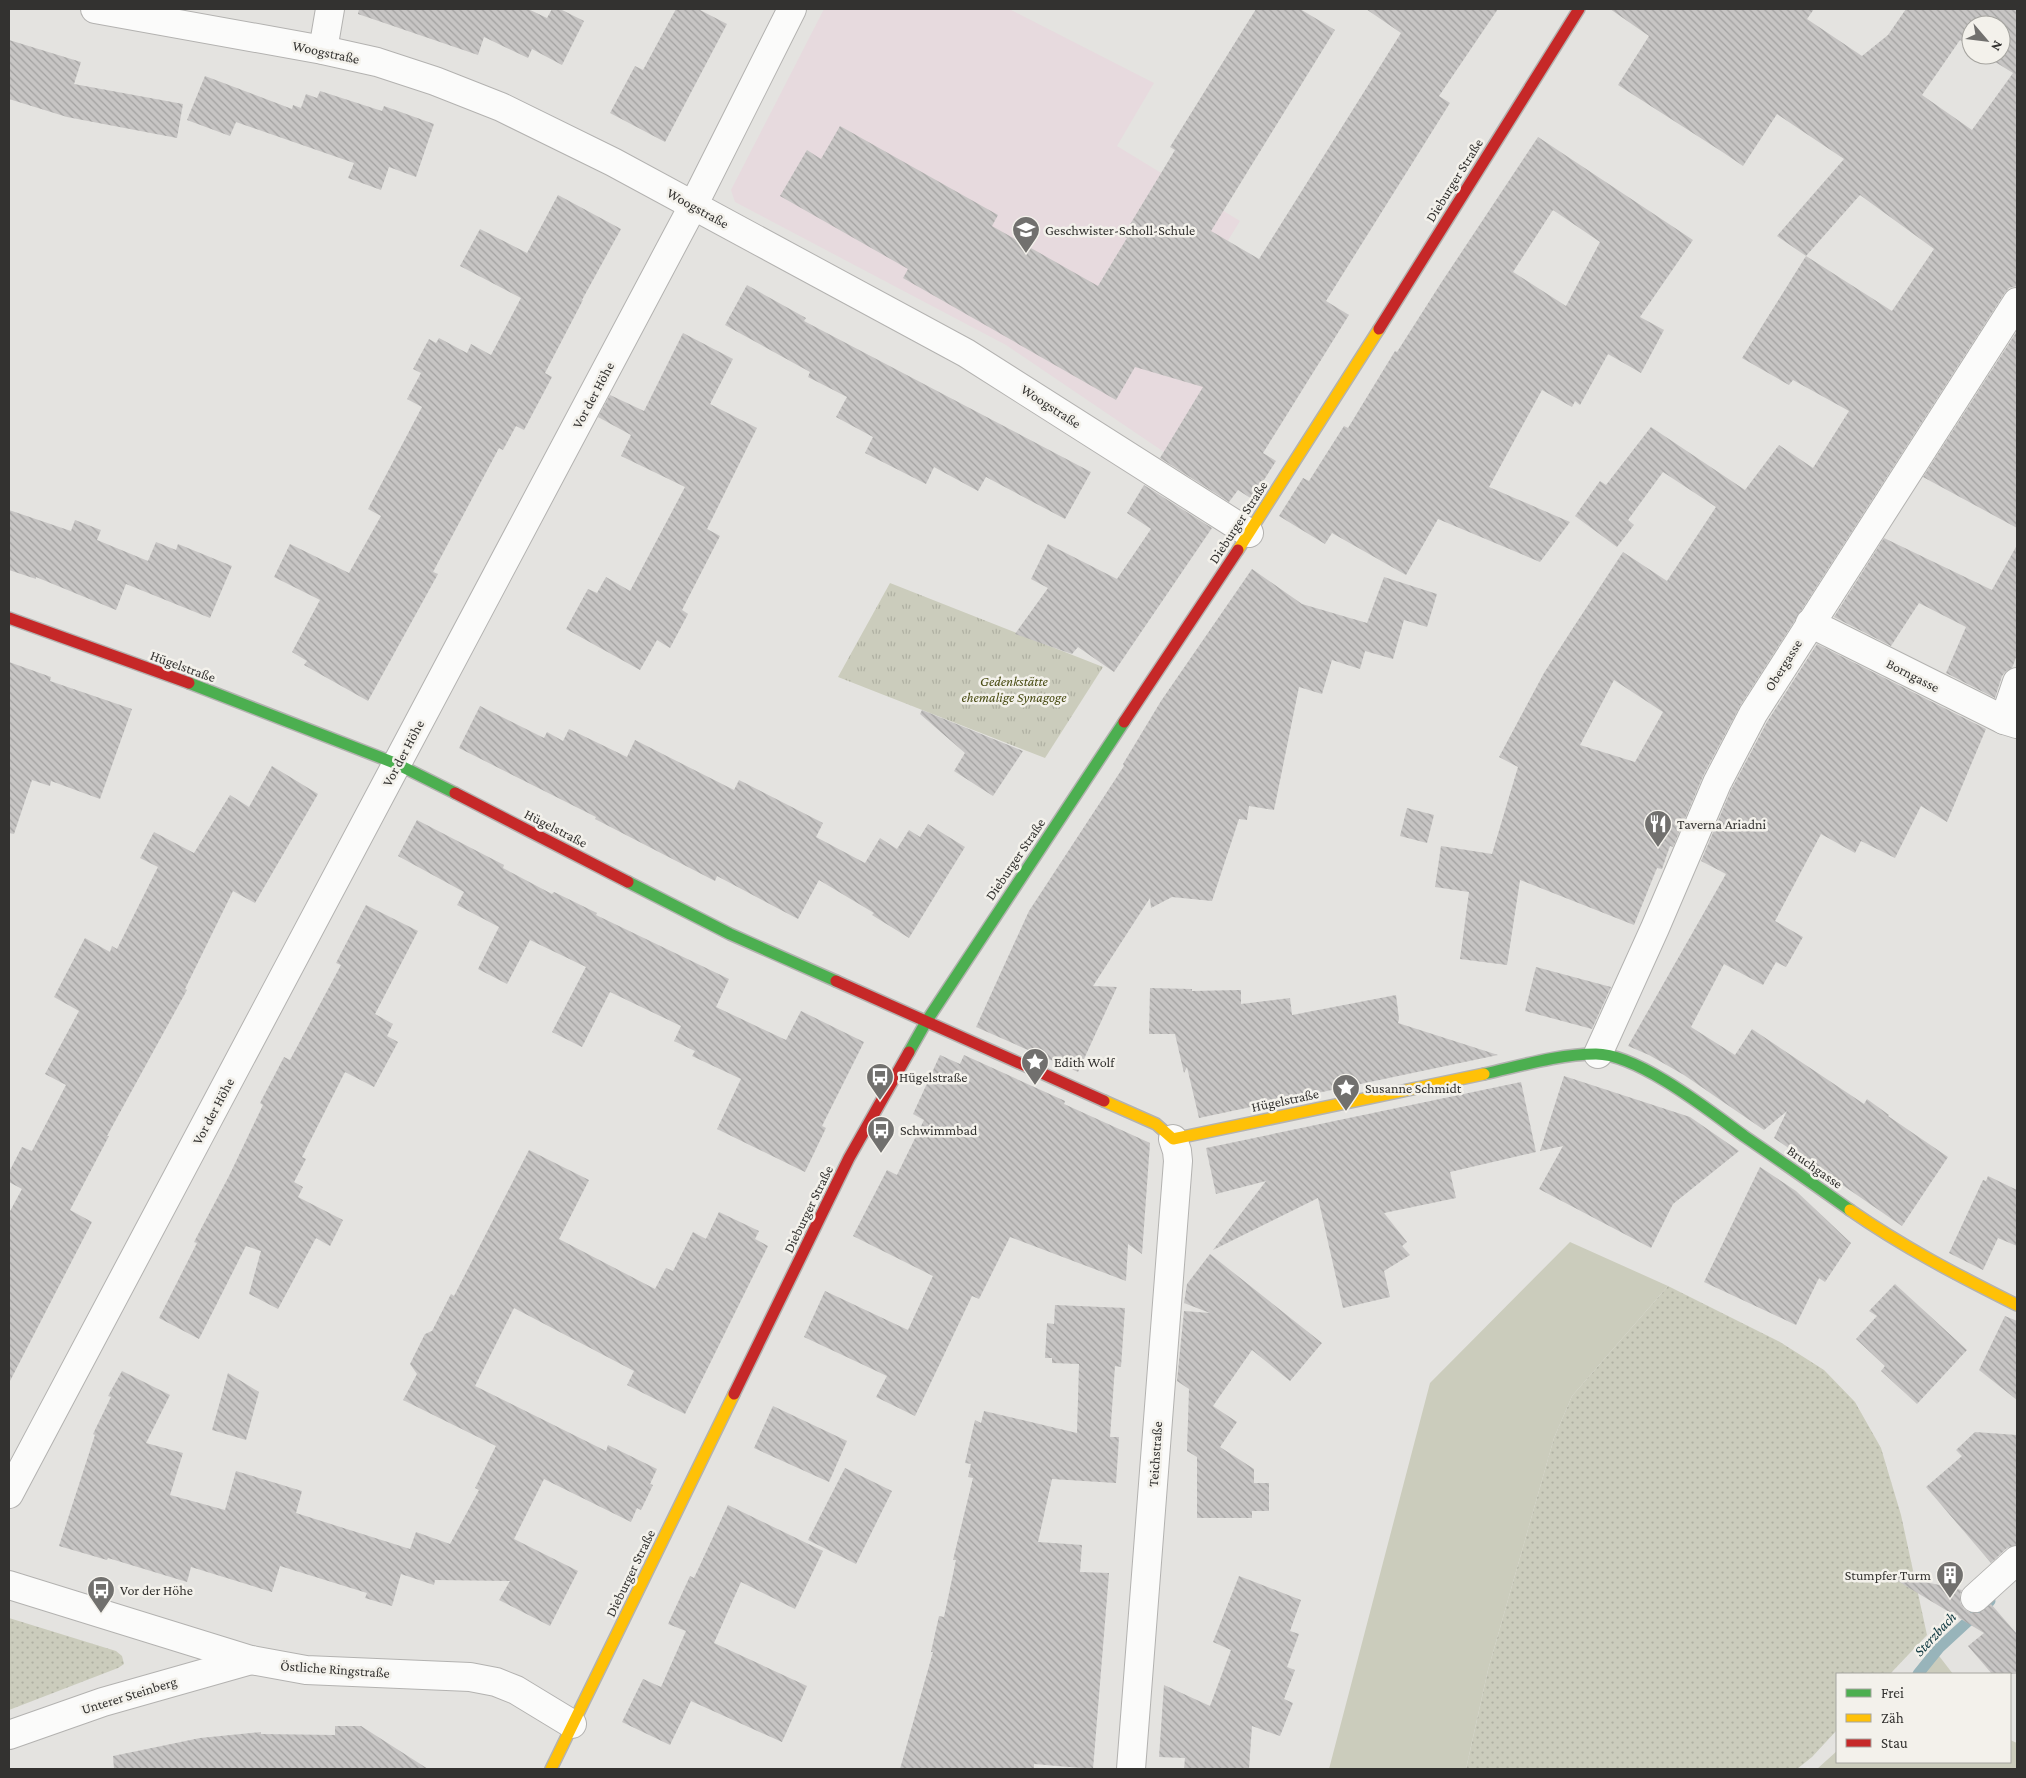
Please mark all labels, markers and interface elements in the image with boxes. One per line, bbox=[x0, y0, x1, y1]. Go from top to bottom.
north arrow bbox=[1961, 15, 2011, 65]
street label: Woogstraße bbox=[291, 37, 361, 67]
text: N bbox=[1988, 38, 2007, 54]
street label: Dieburger Straße bbox=[1422, 135, 1486, 225]
street label: Woogstraße bbox=[664, 184, 732, 232]
school or university icon: Geschwister-Scholl-Schule bbox=[1011, 215, 1041, 254]
place label: Geschwister-Scholl-Schule bbox=[1045, 222, 1195, 238]
street label: Vor der Höhe bbox=[569, 359, 617, 431]
street label: Woogstraße bbox=[1018, 381, 1084, 431]
street label: Dieburger Straße bbox=[1205, 478, 1271, 566]
street label: Obergasse bbox=[1761, 636, 1805, 694]
street label: Hügelstraße bbox=[148, 647, 218, 685]
street label: Borngasse bbox=[1884, 655, 1942, 695]
park label: Gedenkstätte ehemalige Synagoge bbox=[961, 673, 1067, 705]
street label: Vor der Höhe bbox=[379, 717, 427, 789]
street label: Hügelstraße bbox=[522, 805, 590, 851]
restaurant icon: Taverna Ariadni bbox=[1643, 809, 1673, 848]
street label: Dieburger Straße bbox=[982, 815, 1048, 903]
place label: Taverna Ariadni bbox=[1677, 816, 1767, 832]
place icon: Edith Wolf bbox=[1020, 1047, 1050, 1086]
place label: Edith Wolf bbox=[1054, 1054, 1115, 1070]
bus stop icon: Hügelstraße bbox=[865, 1062, 895, 1101]
place label: Hügelstraße bbox=[899, 1069, 967, 1085]
place icon: Susanne Schmidt bbox=[1331, 1073, 1361, 1112]
street label: Vor der Höhe bbox=[189, 1075, 237, 1147]
place label: Susanne Schmidt bbox=[1365, 1080, 1462, 1096]
street label: Hügelstraße bbox=[1250, 1085, 1320, 1115]
bus stop icon: Schwimmbad bbox=[866, 1115, 896, 1154]
place label: Schwimmbad bbox=[900, 1122, 978, 1138]
street label: Bruchgasse bbox=[1784, 1142, 1846, 1192]
street label: Dieburger Straße bbox=[780, 1163, 836, 1255]
street label: Teichstraße bbox=[1145, 1421, 1165, 1487]
street label: Dieburger Straße bbox=[602, 1527, 658, 1619]
building icon: Stumpfer Turm bbox=[1935, 1560, 1965, 1599]
place label: Stumpfer Turm bbox=[1845, 1567, 1931, 1583]
bus stop icon: Vor der Höhe bbox=[86, 1575, 116, 1614]
place label: Vor der Höhe bbox=[120, 1582, 193, 1598]
water label: Sterzbach bbox=[1911, 1609, 1959, 1659]
street label: Östliche Ringstraße bbox=[280, 1657, 390, 1681]
street label: Unterer Steinberg bbox=[79, 1673, 179, 1717]
legend bbox=[1836, 1673, 2011, 1763]
text: Frei bbox=[1881, 1685, 1904, 1701]
text: Zäh bbox=[1881, 1710, 1904, 1726]
text: Stau bbox=[1881, 1735, 1908, 1751]

